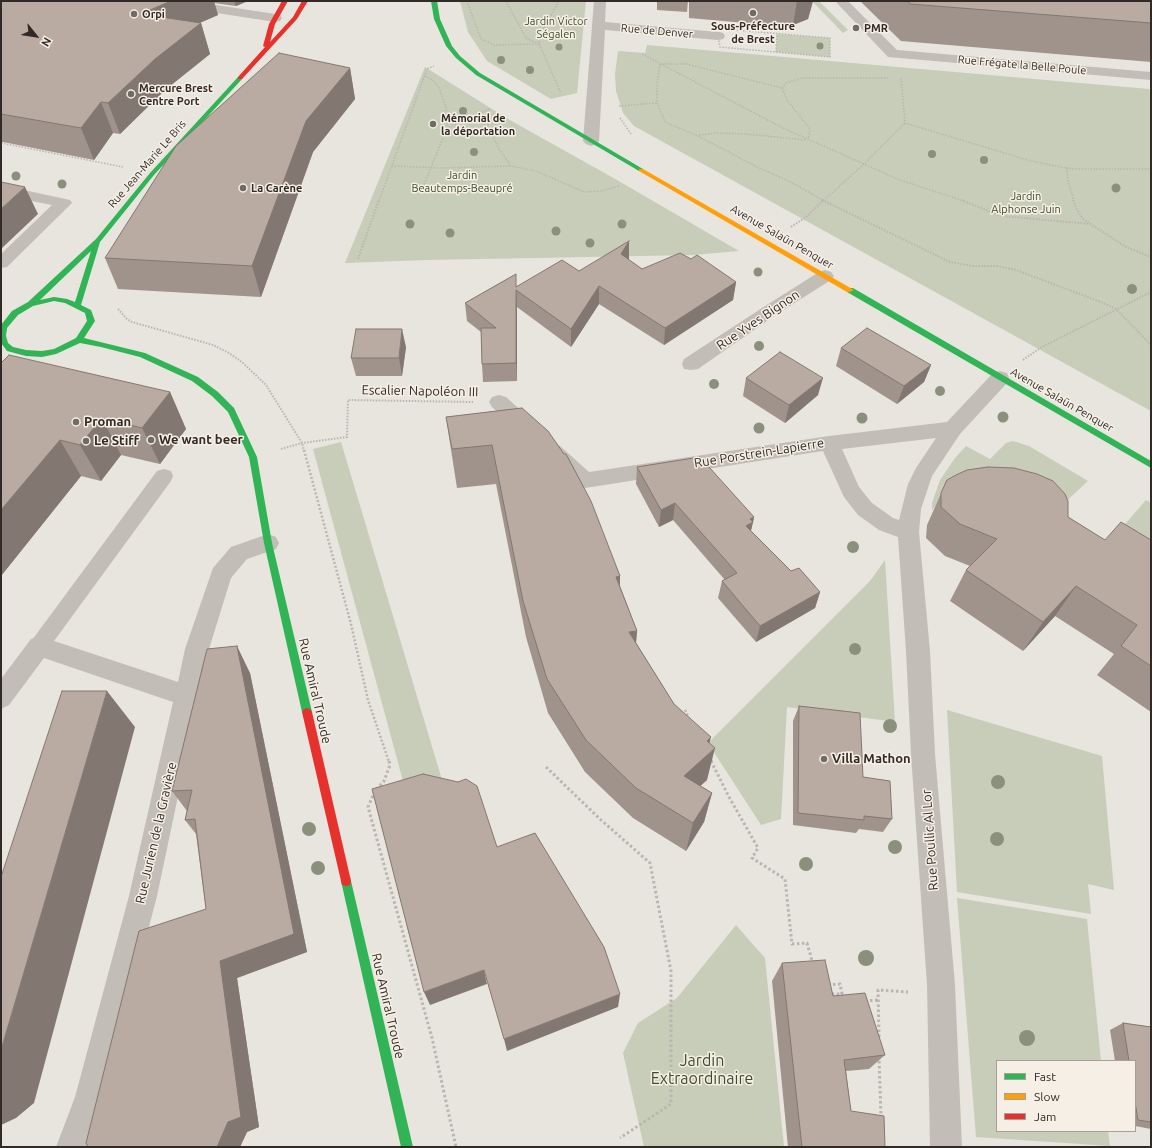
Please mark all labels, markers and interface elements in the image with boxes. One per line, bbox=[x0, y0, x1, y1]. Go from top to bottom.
place label: Orpi bbox=[142, 7, 165, 21]
marker: Sous-Préfecture de Brest bbox=[748, 8, 758, 18]
marker: Orpi bbox=[129, 9, 139, 19]
park label: Jardin Victor Ségalen bbox=[524, 14, 588, 40]
north arrow bbox=[16, 16, 56, 56]
place label: Sous-Préfecture de Brest bbox=[711, 19, 795, 45]
street label: Rue de Denver bbox=[620, 21, 694, 41]
place label: PMR bbox=[864, 21, 888, 35]
marker: PMR bbox=[851, 23, 861, 33]
text: N bbox=[39, 35, 54, 49]
street label: Rue Frégate la Belle Poule bbox=[957, 53, 1087, 77]
place label: Mercure Brest Centre Port bbox=[139, 81, 213, 107]
marker: Mercure Brest Centre Port bbox=[126, 89, 136, 99]
place label: Mémorial de la déportation bbox=[441, 111, 515, 137]
street label: Rue Jean-Marie Le Bris bbox=[105, 117, 189, 211]
marker: Mémorial de la déportation bbox=[428, 119, 438, 129]
park label: Jardin Beautemps-Beaupré bbox=[412, 168, 512, 194]
place label: La Carène bbox=[251, 181, 302, 195]
marker: La Carène bbox=[238, 183, 248, 193]
park label: Jardin Alphonse Juin bbox=[991, 189, 1061, 215]
street label: Avenue Salaün Penquer bbox=[728, 202, 836, 272]
street label: Rue Yves Bignon bbox=[714, 287, 802, 353]
street label: Avenue Salaün Penquer bbox=[1008, 365, 1116, 435]
street label: Escalier Napoléon III bbox=[361, 382, 479, 400]
place label: Proman bbox=[84, 414, 131, 430]
marker: Proman bbox=[71, 417, 81, 427]
place label: We want beer bbox=[159, 432, 243, 448]
place label: Le Stiff bbox=[94, 433, 139, 449]
marker: We want beer bbox=[146, 435, 156, 445]
street label: Rue Porstrein-Lapierre bbox=[693, 435, 825, 471]
marker: Le Stiff bbox=[81, 436, 91, 446]
street label: Rue Amiral Troude bbox=[295, 637, 335, 745]
place label: Villa Mathon bbox=[832, 751, 911, 767]
marker: Villa Mathon bbox=[819, 754, 829, 764]
street label: Rue Jurien de la Gravière bbox=[132, 761, 180, 905]
street label: Rue Poullic Al Lor bbox=[919, 789, 941, 891]
street label: Rue Amiral Troude bbox=[368, 952, 408, 1060]
park label: Jardin Extraordinaire bbox=[651, 1051, 753, 1089]
legend bbox=[996, 1060, 1136, 1132]
text: Fast bbox=[1034, 1070, 1056, 1083]
text: Slow bbox=[1034, 1090, 1060, 1103]
text: Jam bbox=[1034, 1110, 1056, 1123]

